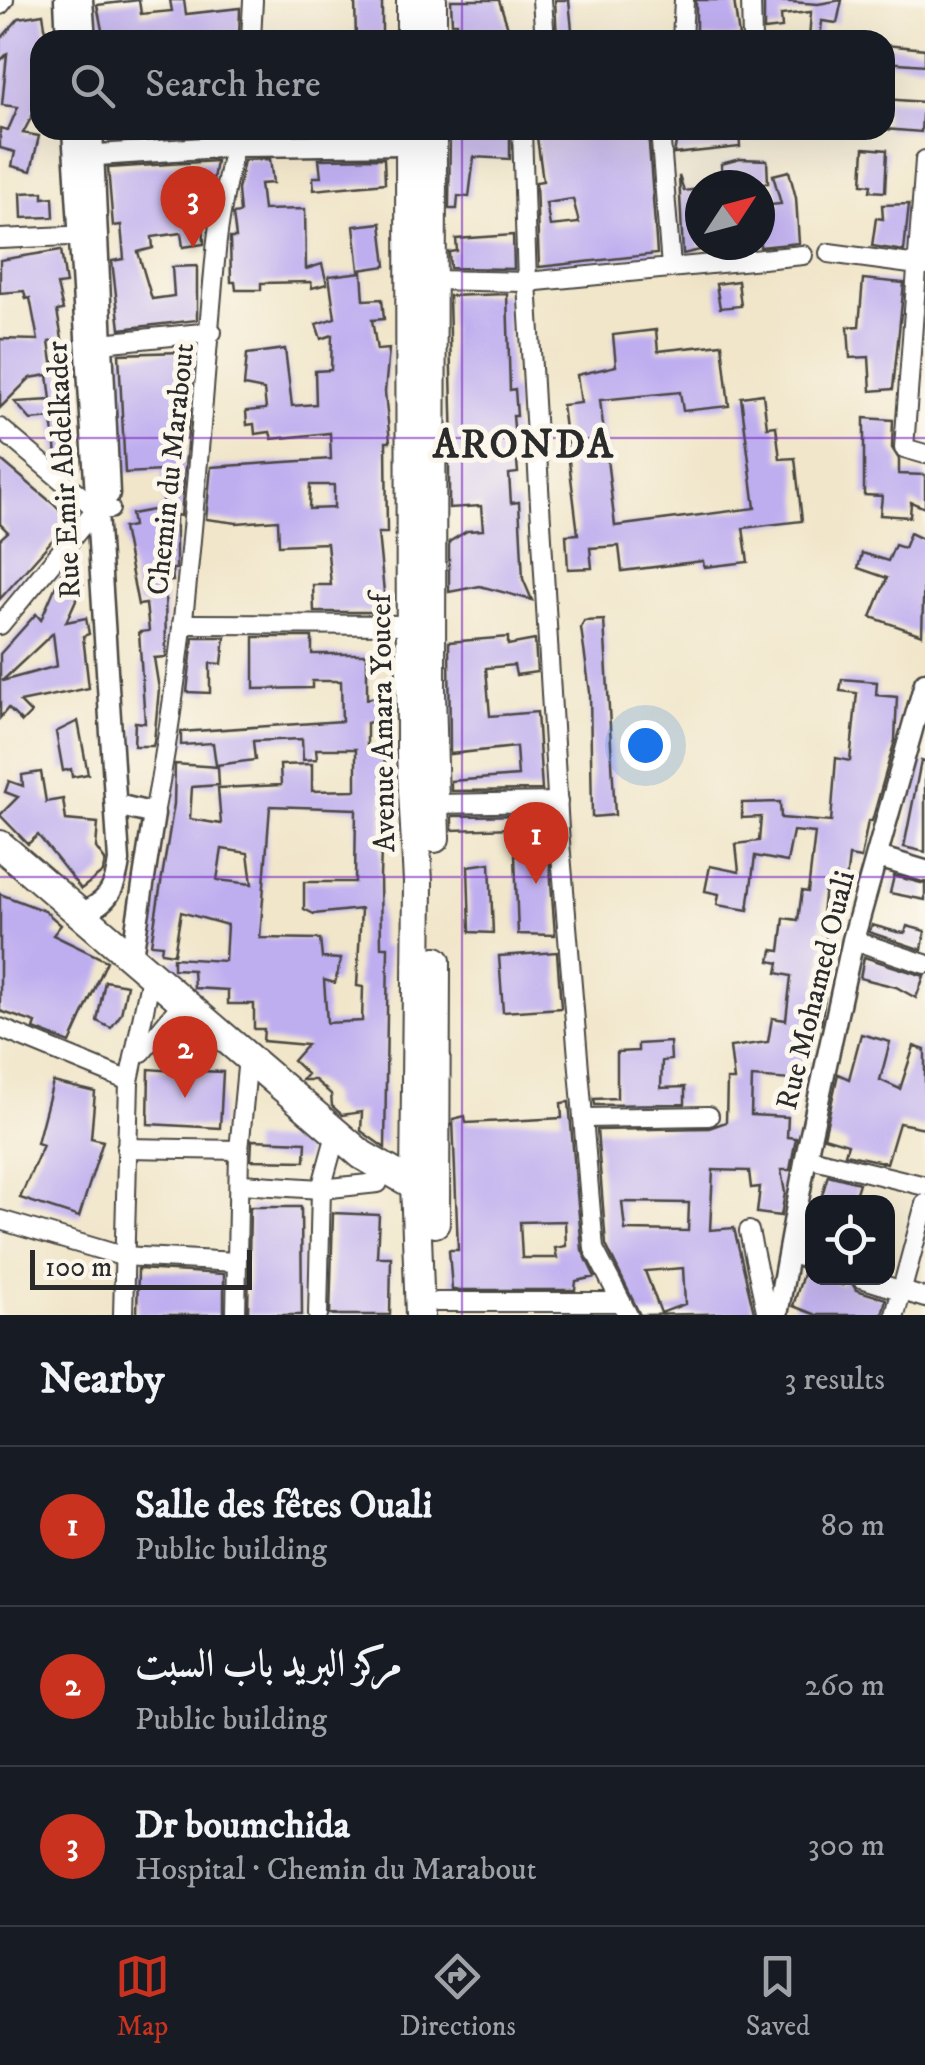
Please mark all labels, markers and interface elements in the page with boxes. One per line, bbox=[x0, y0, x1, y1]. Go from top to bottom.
search box bbox=[30, 30, 895, 140]
icon: search bbox=[65, 58, 120, 113]
text: Search here bbox=[145, 61, 321, 109]
pin: 3 bbox=[160, 166, 226, 248]
north arrow bbox=[685, 170, 775, 260]
street label: Rue Emir Abdelkader bbox=[39, 340, 90, 600]
street label: Chemin du Marabout bbox=[140, 341, 203, 597]
district label: ARONDA bbox=[432, 421, 615, 471]
street label: Avenue Amara Youcef bbox=[363, 589, 404, 853]
your location bbox=[620, 720, 671, 771]
pin: 1 bbox=[504, 802, 568, 884]
street label: Rue Mohamed Ouali bbox=[769, 867, 864, 1114]
pin: 2 bbox=[152, 1016, 218, 1098]
map controls bbox=[805, 1195, 895, 1285]
button: locate bbox=[805, 1195, 895, 1285]
scale bar bbox=[30, 1245, 252, 1290]
text: 100 m bbox=[45, 1250, 112, 1285]
text: Nearby bbox=[40, 1354, 164, 1406]
text: 3 results bbox=[784, 1360, 885, 1400]
text: Salle des fêtes Ouali bbox=[135, 1482, 432, 1530]
text: 1 bbox=[67, 1506, 78, 1546]
text: 80 m bbox=[821, 1506, 885, 1546]
text: Public building bbox=[135, 1530, 327, 1570]
text: مركز البريد باب السبت bbox=[135, 1641, 402, 1689]
text: 2 bbox=[65, 1666, 80, 1706]
text: 260 m bbox=[805, 1666, 885, 1706]
text: Public building bbox=[135, 1700, 327, 1740]
text: Dr boumchida bbox=[135, 1802, 350, 1850]
text: 3 bbox=[67, 1826, 78, 1866]
text: 300 m bbox=[808, 1826, 885, 1866]
text: Hospital · Chemin du Marabout bbox=[135, 1850, 537, 1890]
tab: Map bbox=[115, 1949, 170, 2044]
tab: Directions bbox=[400, 1949, 516, 2044]
tab: Saved bbox=[746, 1949, 810, 2044]

